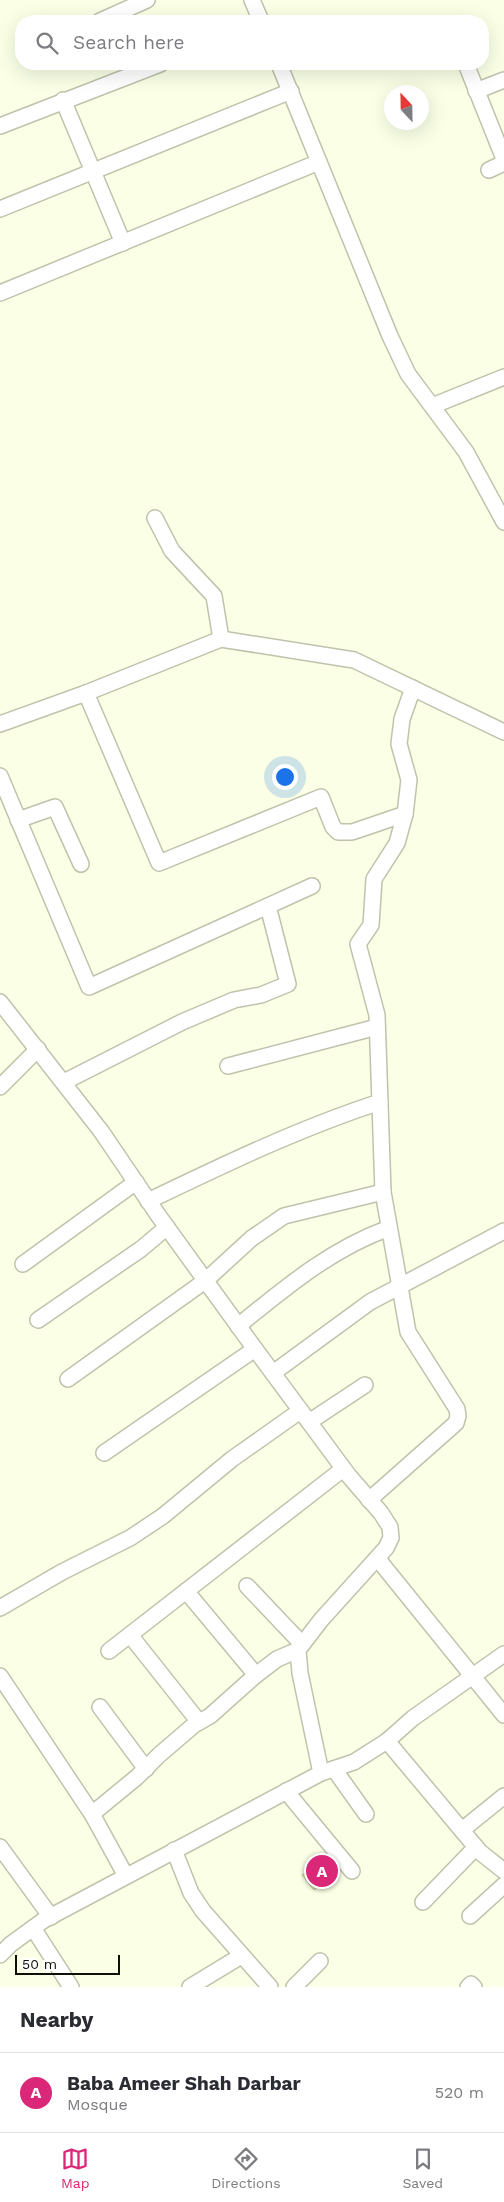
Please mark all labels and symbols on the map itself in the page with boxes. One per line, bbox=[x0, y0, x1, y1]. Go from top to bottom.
north arrow bbox=[384, 85, 429, 130]
your location bbox=[272, 764, 298, 790]
pin: A bbox=[306, 1852, 338, 1890]
scale bar bbox=[15, 1952, 120, 1975]

